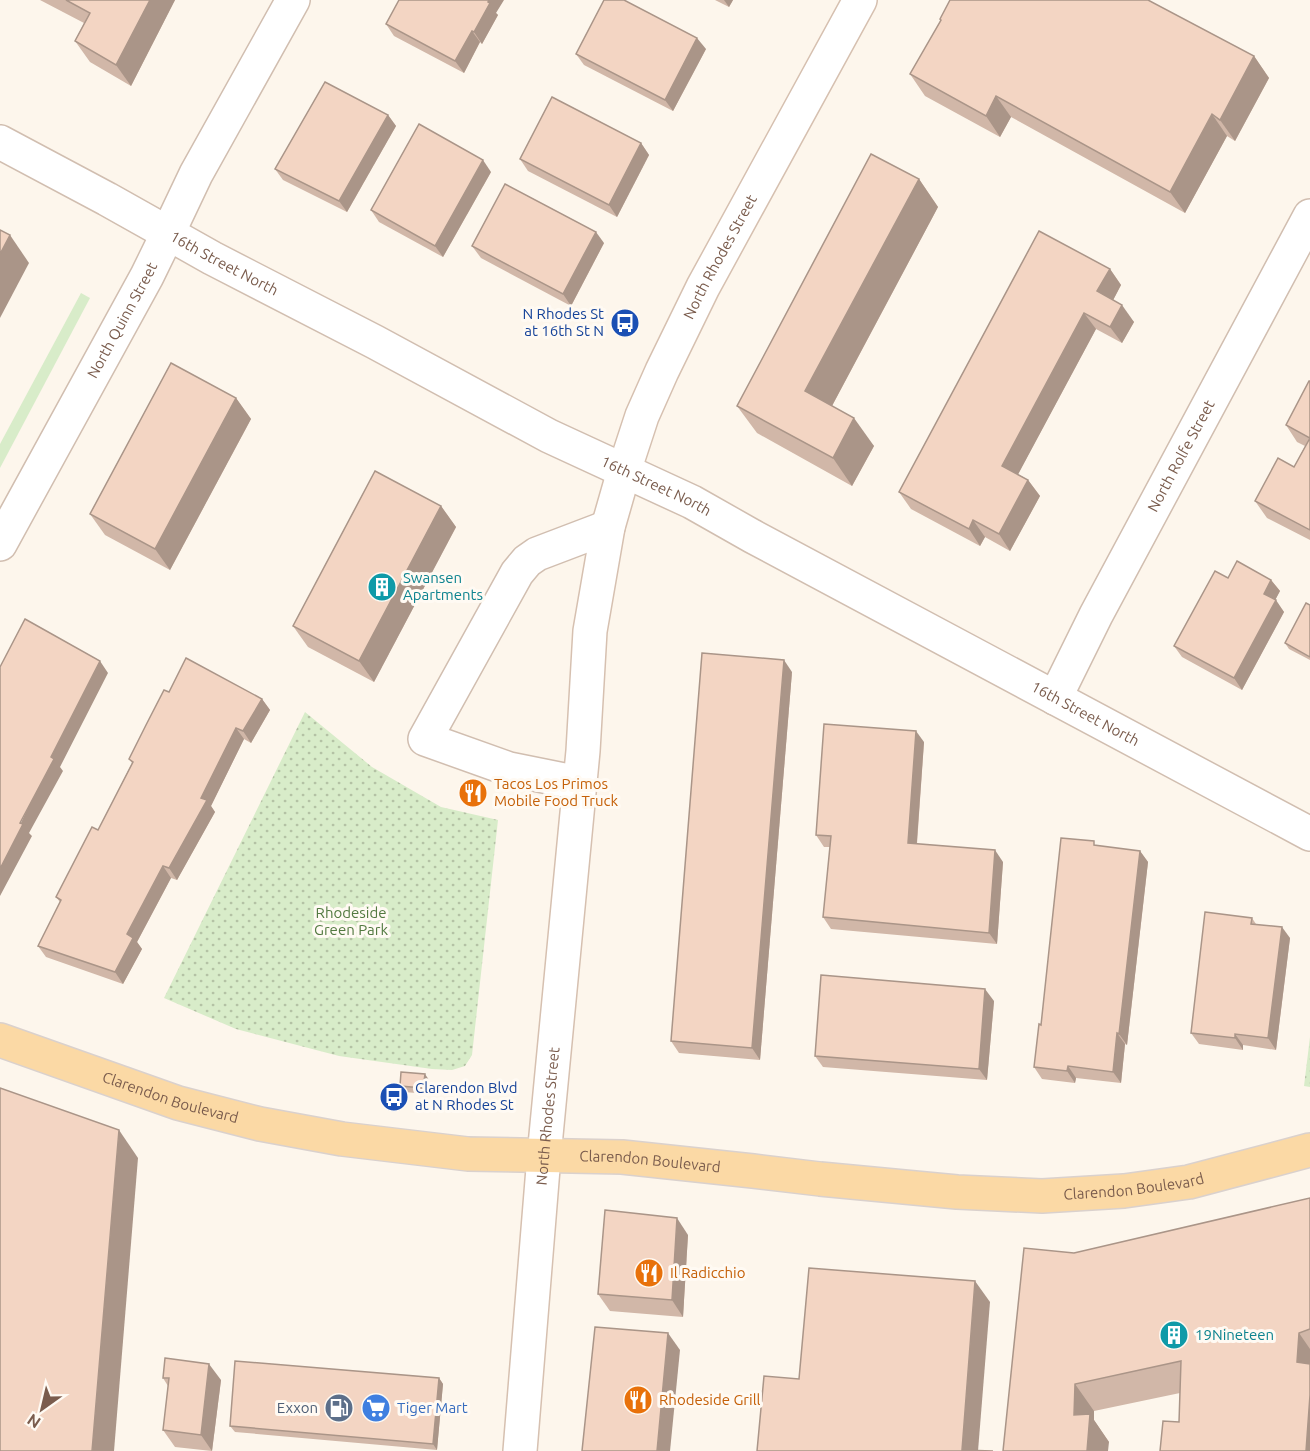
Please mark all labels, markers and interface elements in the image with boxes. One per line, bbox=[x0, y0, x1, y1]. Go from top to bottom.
street label: North Rhodes Street bbox=[680, 191, 760, 322]
street label: 16th Street North bbox=[167, 227, 281, 299]
street label: North Quinn Street bbox=[84, 259, 160, 381]
place label: N Rhodes St at 16th St N bbox=[522, 305, 604, 339]
bus stop icon: N Rhodes St at 16th St N bbox=[609, 307, 641, 339]
street label: North Rolfe Street bbox=[1144, 397, 1218, 515]
street label: 16th Street North bbox=[599, 452, 714, 519]
place label: Swansen Apartments bbox=[403, 569, 483, 603]
building icon: Swansen Apartments bbox=[366, 571, 398, 603]
street label: 16th Street North bbox=[1029, 678, 1142, 749]
place label: Tacos Los Primos Mobile Food Truck bbox=[494, 775, 619, 809]
restaurant icon: Tacos Los Primos Mobile Food Truck bbox=[457, 777, 489, 809]
park label: Rhodeside Green Park bbox=[314, 904, 388, 938]
street label: North Rhodes Street bbox=[533, 1046, 562, 1186]
street label: Clarendon Boulevard bbox=[100, 1068, 240, 1126]
place label: Clarendon Blvd at N Rhodes St bbox=[415, 1079, 517, 1113]
bus stop icon: Clarendon Blvd at N Rhodes St bbox=[378, 1081, 410, 1113]
street label: Clarendon Boulevard bbox=[579, 1147, 721, 1175]
street label: Clarendon Boulevard bbox=[1063, 1169, 1206, 1203]
restaurant icon: Il Radicchio bbox=[633, 1257, 665, 1289]
place label: Il Radicchio bbox=[670, 1264, 746, 1281]
building icon: 19Nineteen bbox=[1158, 1319, 1190, 1351]
place label: 19Nineteen bbox=[1195, 1326, 1274, 1343]
north arrow bbox=[12, 1379, 72, 1439]
restaurant icon: Rhodeside Grill bbox=[622, 1384, 654, 1416]
place label: Rhodeside Grill bbox=[659, 1391, 761, 1408]
fuel station icon: Exxon bbox=[323, 1392, 355, 1424]
supermarket icon: Tiger Mart bbox=[360, 1392, 392, 1424]
place label: Exxon bbox=[277, 1399, 318, 1416]
place label: Tiger Mart bbox=[397, 1399, 468, 1416]
text: N bbox=[24, 1411, 44, 1432]

